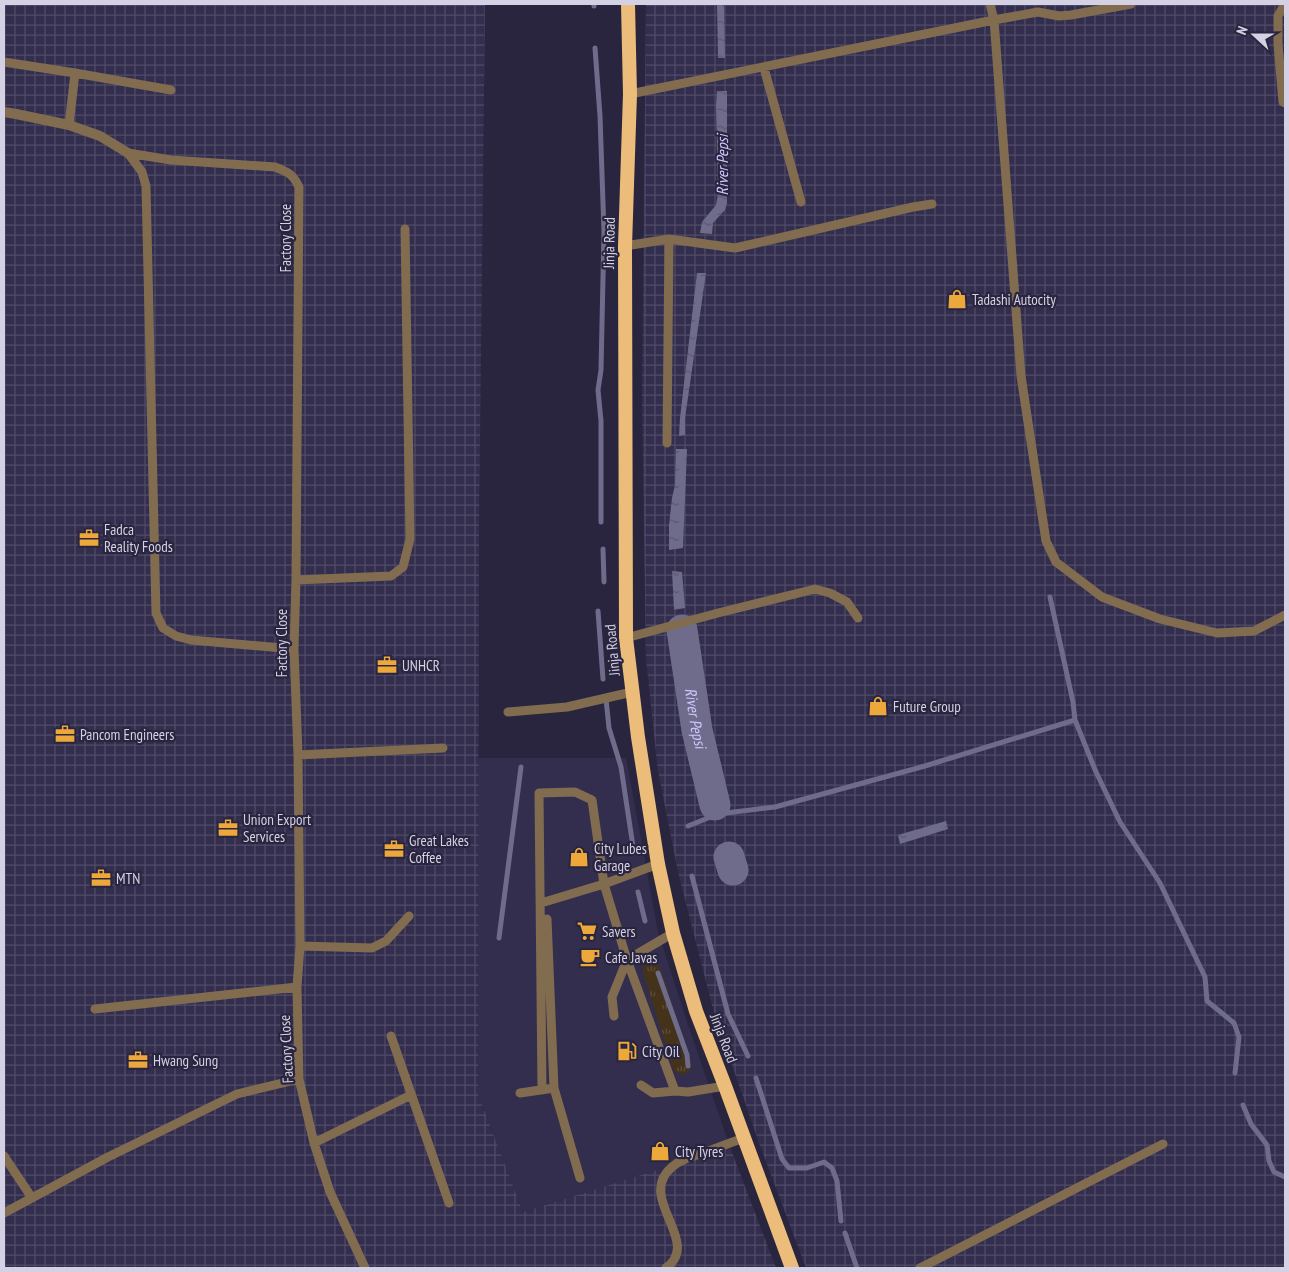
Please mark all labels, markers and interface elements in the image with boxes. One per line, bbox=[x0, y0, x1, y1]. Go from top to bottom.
north arrow bbox=[1229, 10, 1279, 60]
text: N bbox=[1232, 24, 1252, 37]
water label: River Pepsi bbox=[712, 132, 732, 195]
street label: Factory Close bbox=[276, 204, 295, 272]
street label: Jinja Road bbox=[599, 217, 619, 270]
shop icon: Tadashi Autocity bbox=[946, 288, 968, 310]
place label: Tadashi Autocity bbox=[972, 290, 1056, 309]
place label: Fadca Reality Foods bbox=[104, 520, 173, 556]
office icon: Fadca Reality Foods bbox=[78, 527, 100, 549]
street label: Factory Close bbox=[272, 609, 291, 677]
street label: Jinja Road bbox=[600, 624, 624, 677]
office icon: UNHCR bbox=[376, 654, 398, 676]
place label: UNHCR bbox=[402, 656, 440, 675]
water label: River Pepsi bbox=[681, 686, 712, 753]
shop icon: Future Group bbox=[867, 695, 889, 717]
place label: Future Group bbox=[893, 697, 961, 716]
office icon: Pancom Engineers bbox=[54, 723, 76, 745]
place label: Pancom Engineers bbox=[80, 725, 174, 744]
place label: Union Export Services bbox=[243, 810, 311, 846]
office icon: Union Export Services bbox=[217, 817, 239, 839]
place label: Great Lakes Coffee bbox=[409, 831, 469, 867]
office icon: Great Lakes Coffee bbox=[383, 838, 405, 860]
place label: City Lubes Garage bbox=[594, 839, 647, 875]
shop icon: City Lubes Garage bbox=[568, 846, 590, 868]
office icon: MTN bbox=[90, 867, 112, 889]
place label: MTN bbox=[116, 869, 140, 888]
supermarket icon: Savers bbox=[576, 920, 598, 942]
place label: Savers bbox=[602, 922, 636, 941]
cafe icon: Cafe Javas bbox=[579, 946, 601, 968]
place label: Cafe Javas bbox=[605, 948, 657, 967]
street label: Jinja Road bbox=[706, 1010, 742, 1065]
street label: Factory Close bbox=[275, 1014, 297, 1084]
fuel station icon: City Oil bbox=[616, 1040, 638, 1062]
place label: City Oil bbox=[642, 1042, 680, 1061]
office icon: Hwang Sung bbox=[127, 1049, 149, 1071]
place label: Hwang Sung bbox=[153, 1051, 218, 1070]
shop icon: City Tyres bbox=[649, 1140, 671, 1162]
place label: City Tyres bbox=[675, 1142, 723, 1161]

